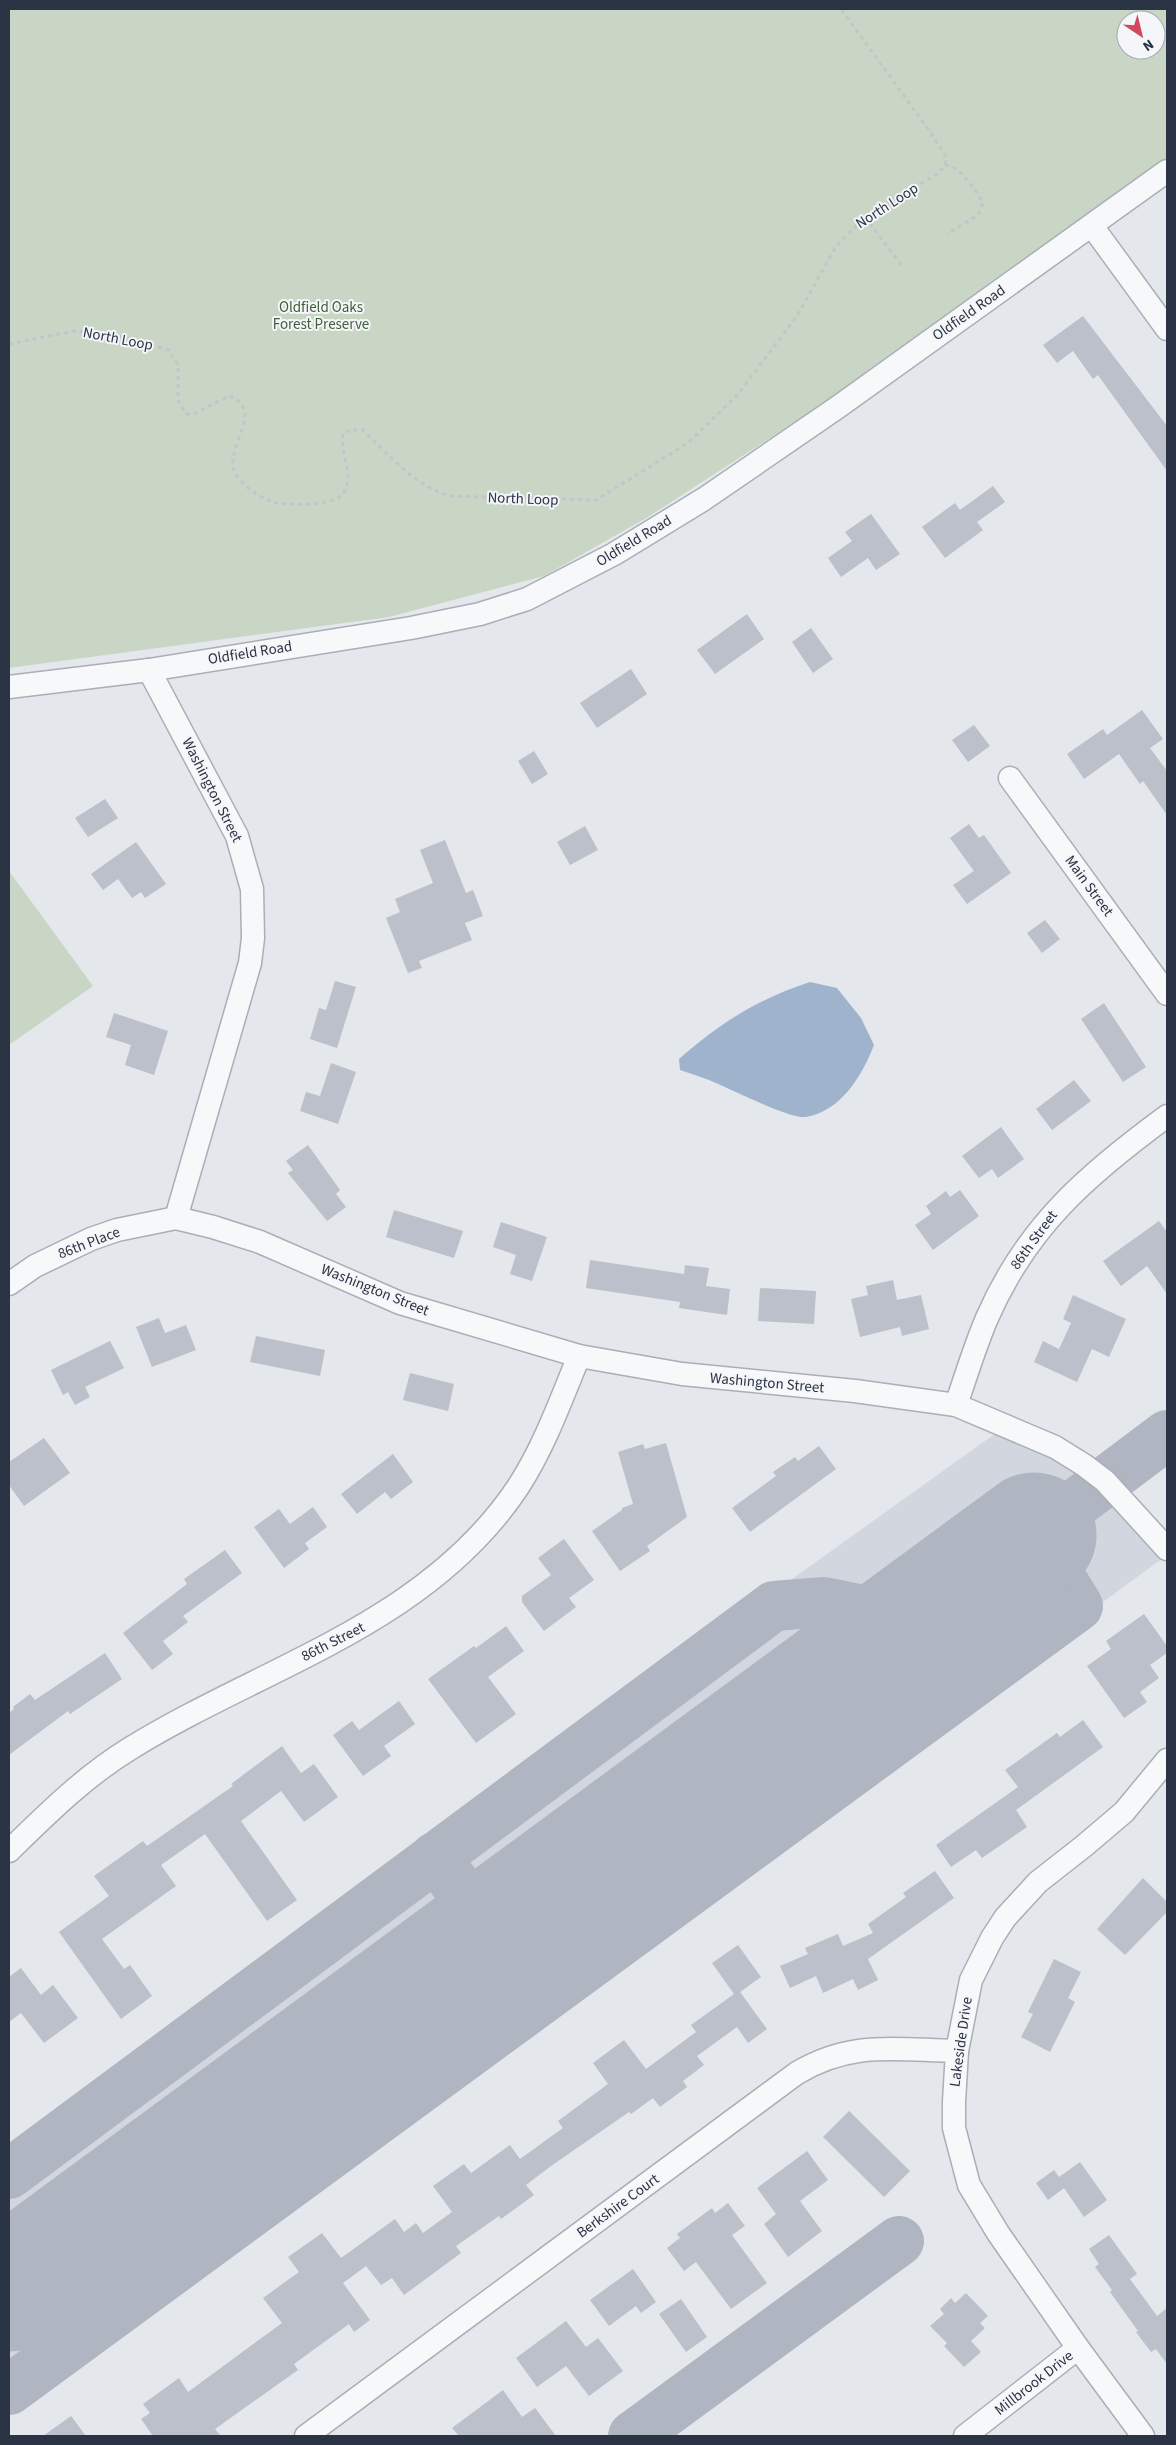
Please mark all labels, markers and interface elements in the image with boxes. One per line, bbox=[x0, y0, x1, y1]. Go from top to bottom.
north arrow bbox=[1116, 10, 1166, 60]
text: N bbox=[1138, 34, 1157, 56]
street label: North Loop bbox=[852, 178, 922, 234]
street label: Oldfield Road bbox=[928, 280, 1010, 346]
park label: Oldfield Oaks Forest Preserve bbox=[273, 297, 369, 335]
street label: North Loop bbox=[81, 322, 155, 356]
street label: North Loop bbox=[487, 487, 559, 511]
street label: Oldfield Road bbox=[592, 510, 676, 572]
street label: Oldfield Road bbox=[206, 636, 294, 670]
street label: Washington Street bbox=[177, 734, 247, 846]
street label: Main Street bbox=[1060, 851, 1118, 921]
street label: 86th Street bbox=[1005, 1206, 1063, 1274]
street label: 86th Place bbox=[55, 1222, 123, 1264]
street label: Washington Street bbox=[318, 1259, 432, 1321]
street label: Washington Street bbox=[709, 1368, 825, 1398]
street label: 86th Street bbox=[298, 1617, 368, 1667]
street label: Lakeside Drive bbox=[944, 1996, 978, 2088]
street label: Berkshire Court bbox=[572, 2169, 664, 2243]
street label: Millbrook Drive bbox=[990, 2346, 1078, 2420]

